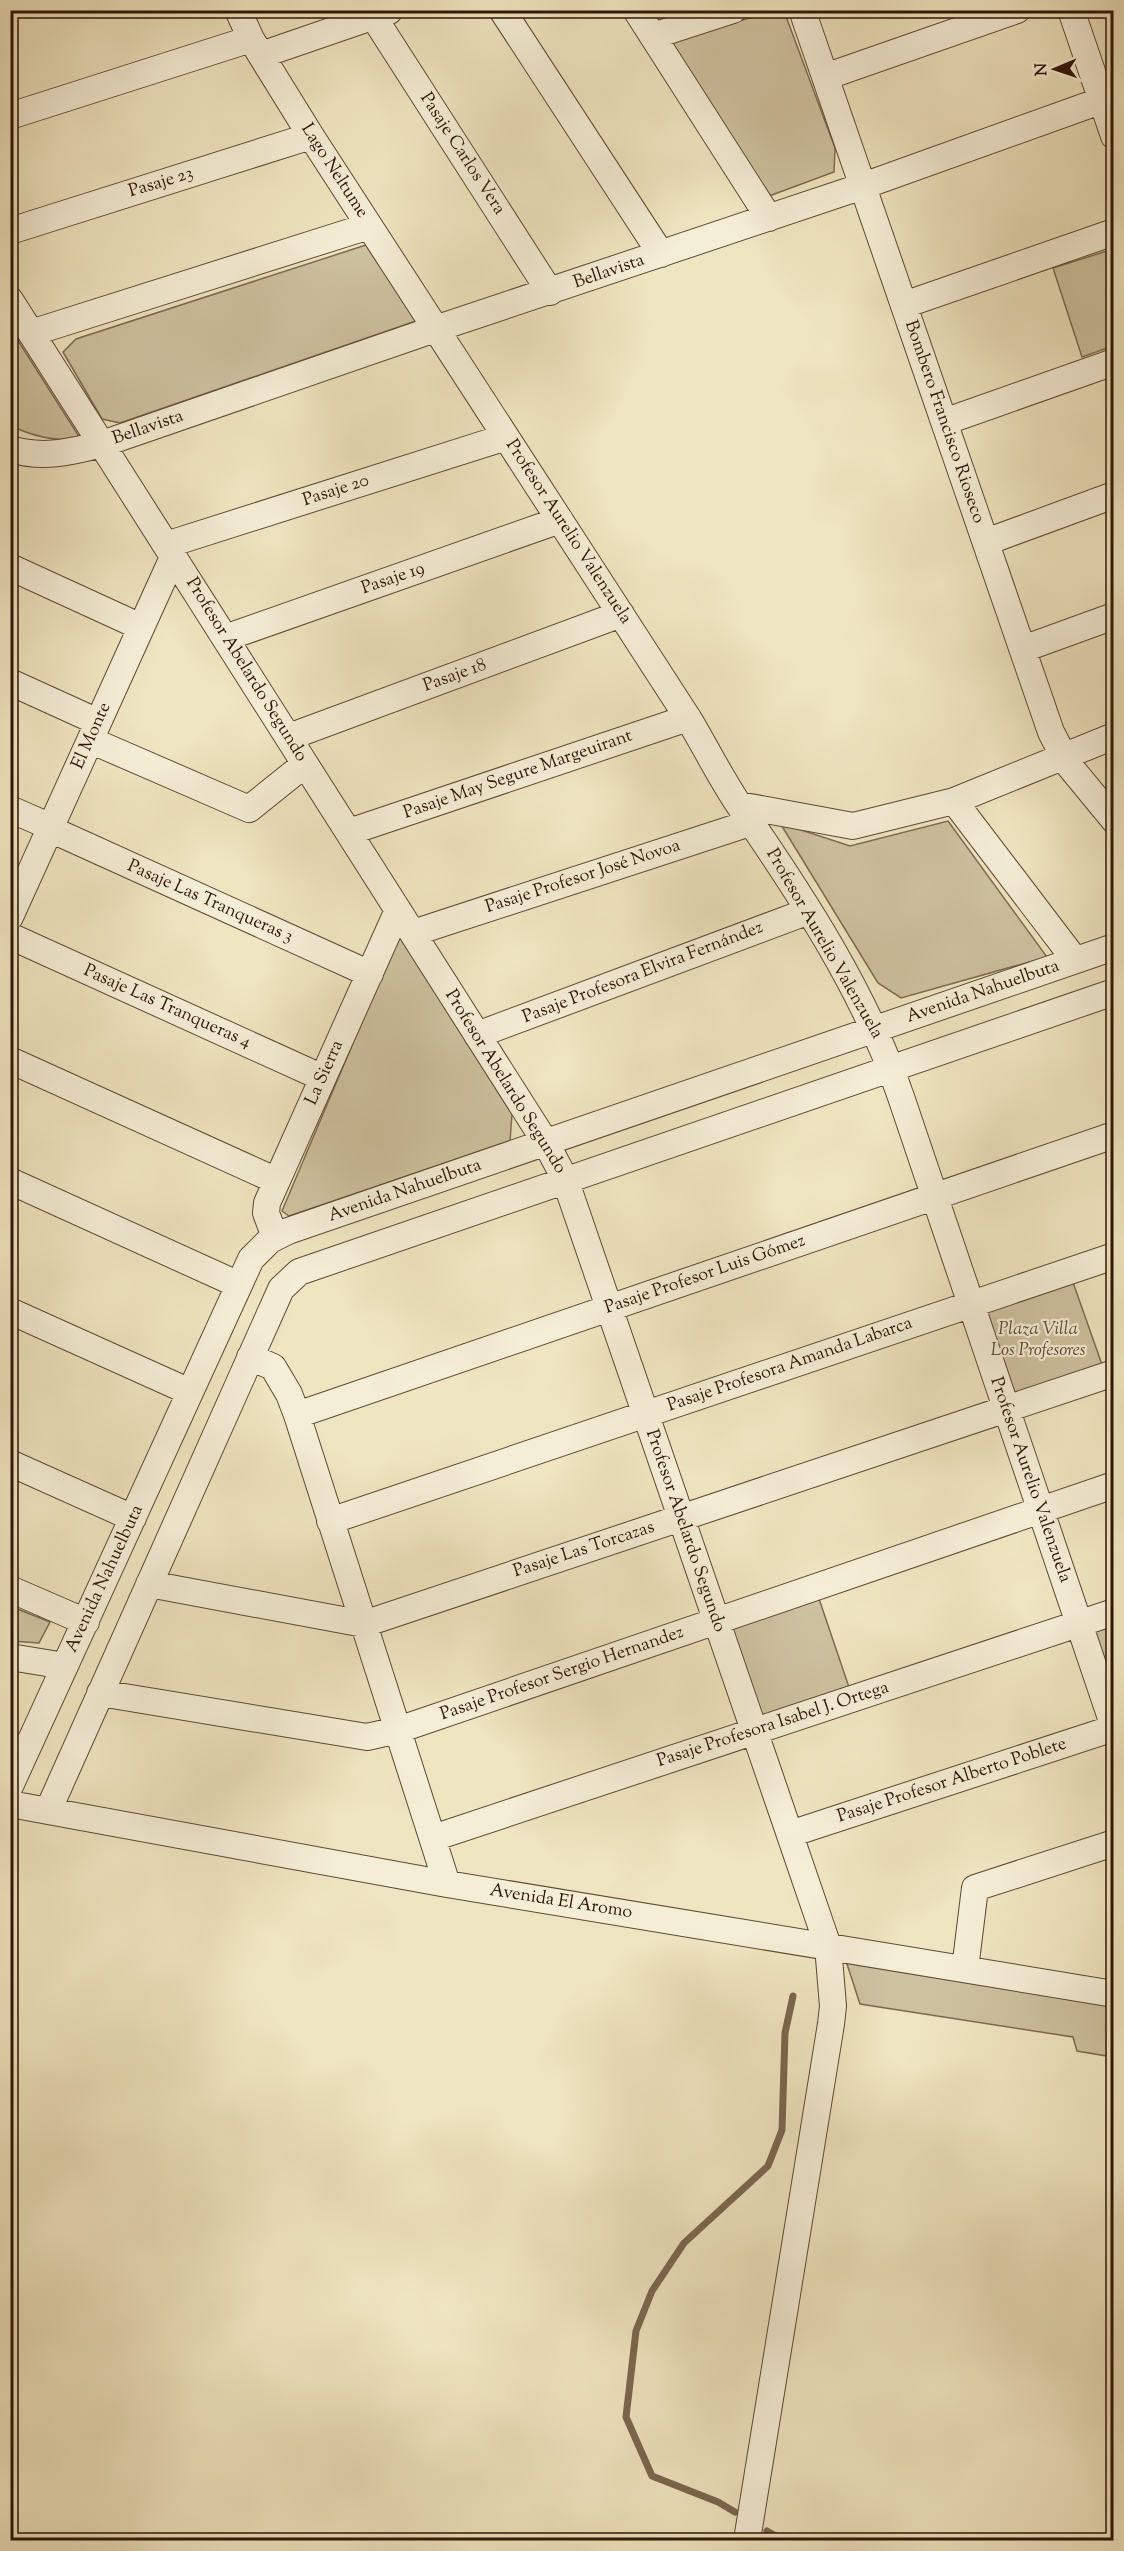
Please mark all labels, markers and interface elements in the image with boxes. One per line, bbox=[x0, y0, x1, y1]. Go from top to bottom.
north arrow bbox=[1025, 39, 1085, 99]
text: N bbox=[1031, 62, 1054, 76]
street label: Pasaje Carlos Vera bbox=[413, 88, 511, 220]
street label: Lago Neltume bbox=[294, 119, 374, 223]
street label: Pasaje 23 bbox=[125, 161, 197, 205]
street label: Bellavista bbox=[570, 248, 648, 296]
street label: Bombero Francisco Rioseco bbox=[897, 317, 991, 527]
street label: Bellavista bbox=[109, 404, 187, 452]
street label: Profesor Aurelio Valenzuela bbox=[498, 434, 638, 630]
street label: Pasaje 20 bbox=[299, 468, 373, 514]
street label: Pasaje 19 bbox=[358, 556, 428, 602]
street label: Profesor Abelardo Segundo bbox=[179, 573, 314, 767]
street label: Pasaje 18 bbox=[420, 653, 490, 699]
street label: El Monte bbox=[66, 698, 118, 774]
street label: Pasaje May Segure Margeuirant bbox=[400, 724, 636, 826]
street label: Pasaje Profesor José Novoa bbox=[482, 833, 684, 921]
street label: Profesor Aurelio Valenzuela bbox=[759, 844, 889, 1044]
street label: Pasaje Las Tranqueras 3 bbox=[123, 854, 297, 950]
street label: Pasaje Profesora Elvira Fernández bbox=[519, 915, 767, 1031]
street label: Avenida Nahuelbuta bbox=[903, 954, 1063, 1030]
street label: Pasaje Las Tranqueras 4 bbox=[79, 958, 255, 1056]
street label: Profesor Abelardo Segundo bbox=[438, 985, 573, 1179]
street label: La Sierra bbox=[299, 1036, 351, 1110]
street label: Avenida Nahuelbuta bbox=[325, 1153, 485, 1229]
street label: Pasaje Profesor Luis Gómez bbox=[601, 1228, 809, 1322]
street label: Pasaje Profesora Amanda Labarca bbox=[664, 1311, 916, 1419]
park label: Plaza Villa Los Profesores bbox=[990, 1317, 1086, 1364]
street label: Profesor Aurelio Valenzuela bbox=[983, 1374, 1077, 1586]
street label: Profesor Abelardo Segundo bbox=[638, 1426, 732, 1636]
street label: Avenida Nahuelbuta bbox=[59, 1501, 151, 1657]
street label: Pasaje Las Torcazas bbox=[510, 1515, 658, 1585]
street label: Pasaje Profesor Sergio Hernandez bbox=[437, 1620, 688, 1728]
street label: Pasaje Profesora Isabel J. Ortega bbox=[654, 1675, 892, 1775]
street label: Pasaje Profesor Alberto Poblete bbox=[834, 1732, 1070, 1830]
street label: Avenida El Aromo bbox=[488, 1878, 634, 1926]

